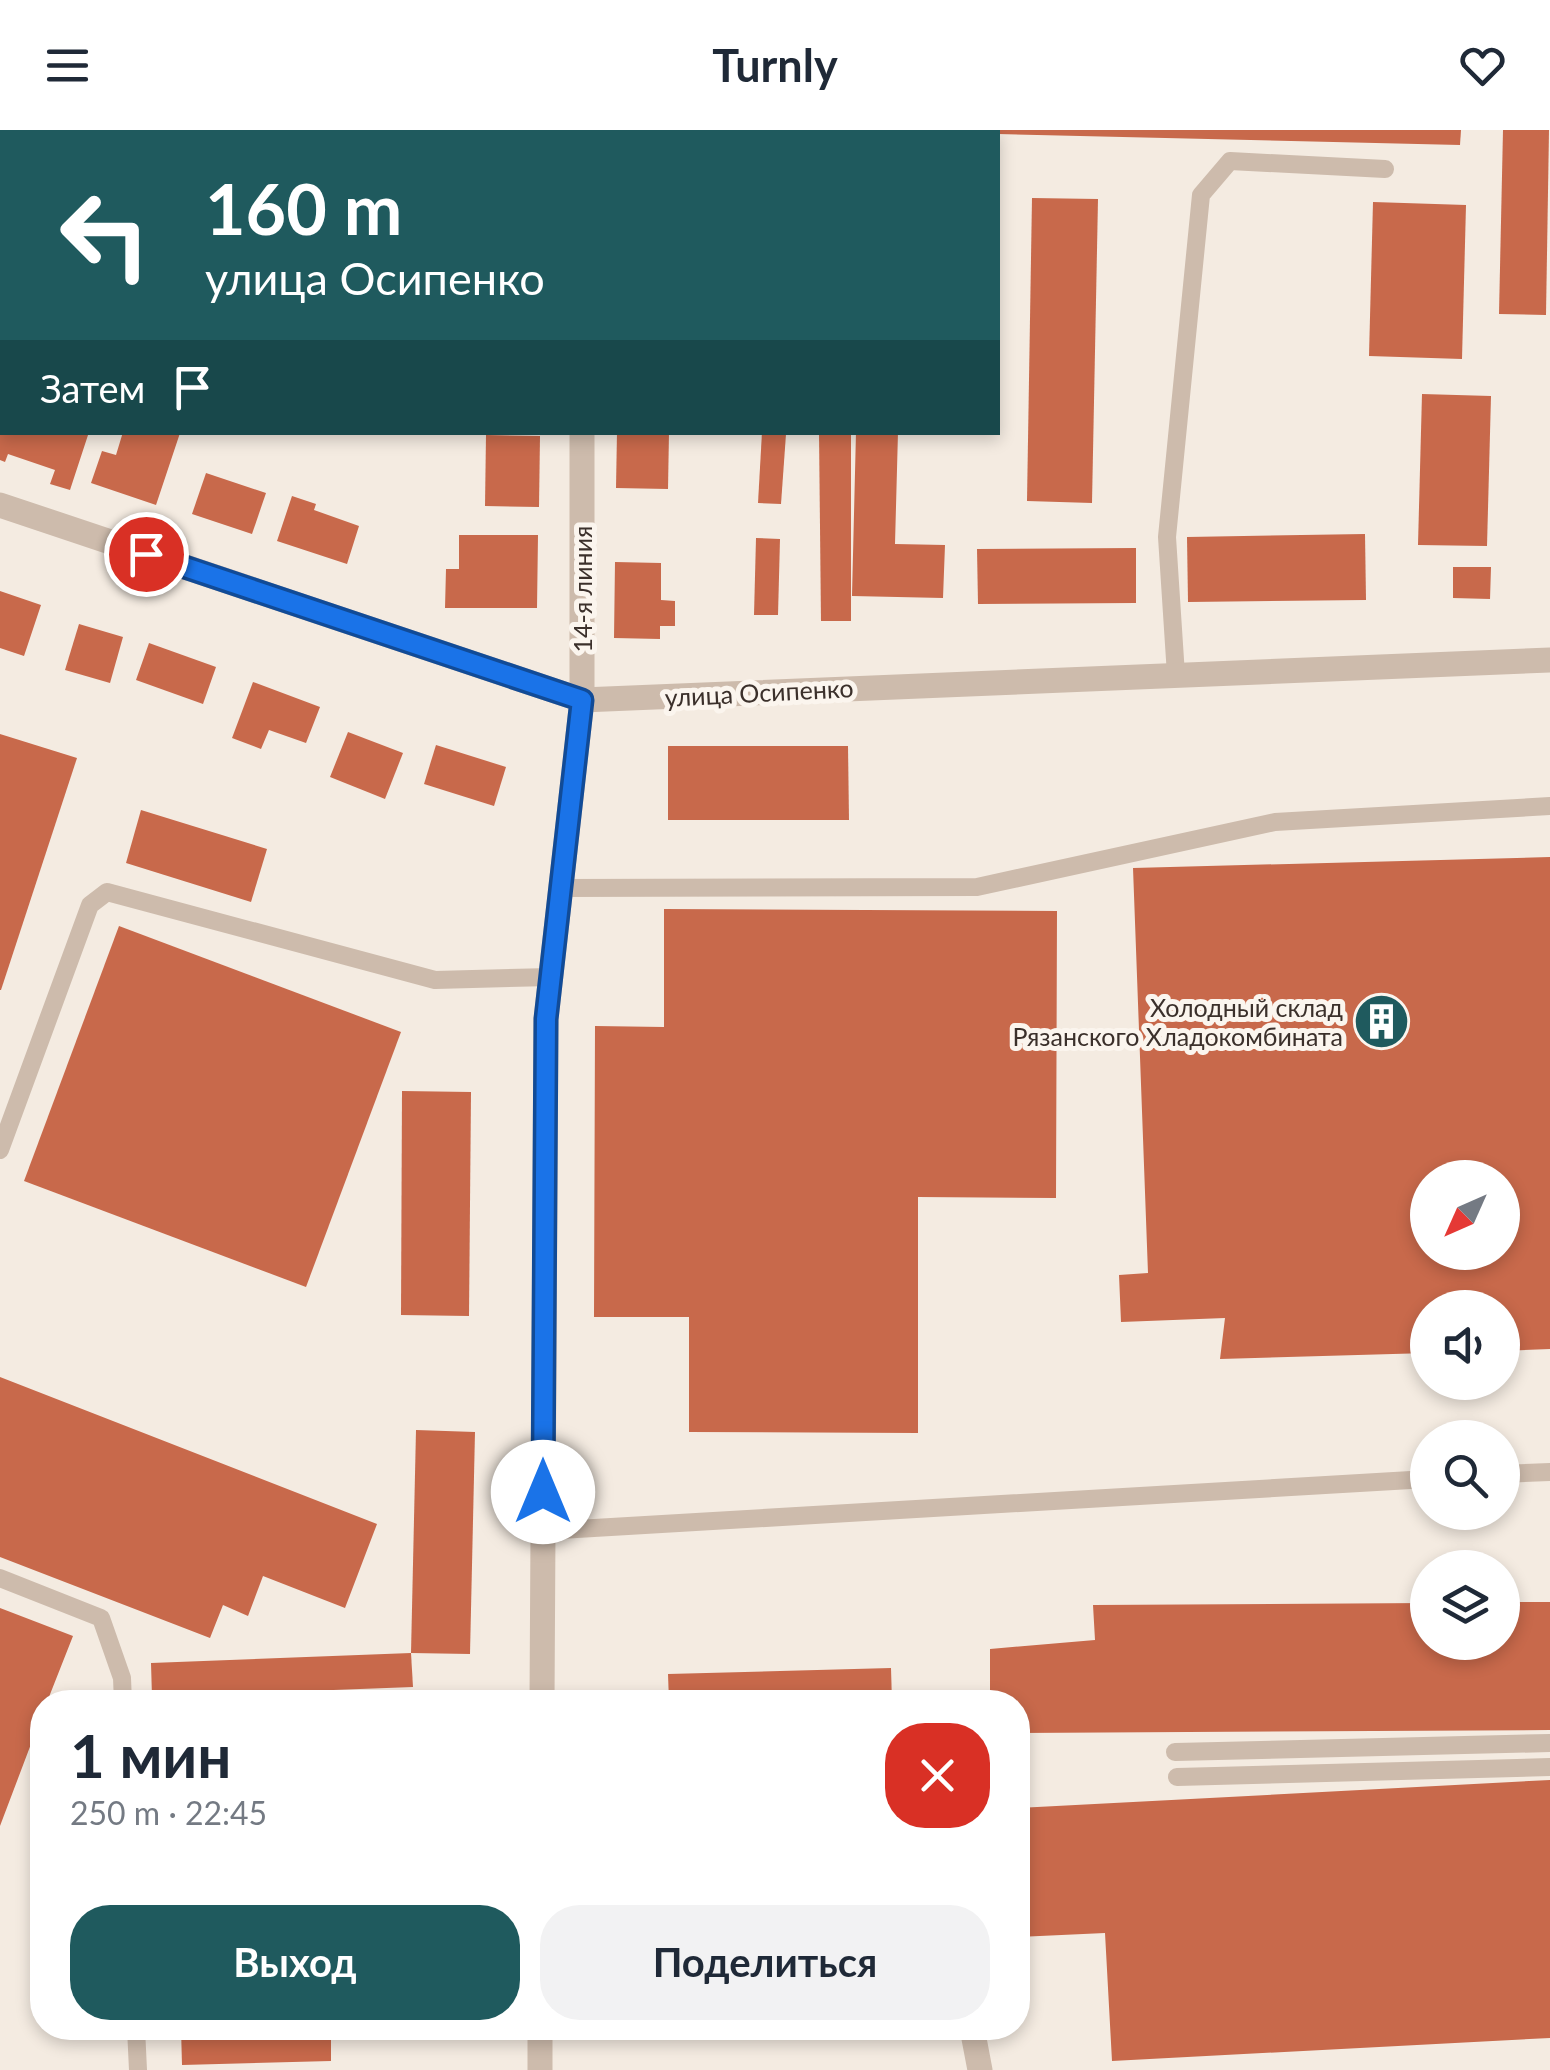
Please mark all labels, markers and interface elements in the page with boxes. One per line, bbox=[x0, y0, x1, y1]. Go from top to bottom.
icon: menu bbox=[40, 38, 95, 93]
text: Turnly bbox=[712, 38, 838, 92]
icon: heart bbox=[1455, 38, 1510, 93]
text: 160 m bbox=[205, 166, 402, 250]
icon: left bbox=[40, 170, 170, 300]
text: улица Осипенко bbox=[205, 251, 545, 305]
icon: arrive bbox=[165, 360, 220, 415]
text: Затем bbox=[40, 365, 145, 411]
pin bbox=[104, 512, 189, 597]
street label: 14-я линия bbox=[567, 526, 597, 652]
icon: arrive bbox=[119, 527, 174, 582]
street label: улица Осипенко bbox=[664, 672, 854, 712]
building icon: Холодный склад Рязанского Хладокомбината bbox=[1352, 991, 1412, 1051]
place label: Холодный склад Рязанского Хладокомбината bbox=[1013, 992, 1343, 1051]
north arrow bbox=[1410, 1160, 1520, 1270]
map controls bbox=[1410, 1160, 1520, 1660]
button: sound bbox=[1410, 1290, 1520, 1400]
button: search bbox=[1410, 1420, 1520, 1530]
position arrow bbox=[491, 1440, 595, 1544]
button: layers bbox=[1410, 1550, 1520, 1660]
text: 1 мин bbox=[70, 1719, 232, 1791]
button: close bbox=[885, 1723, 990, 1828]
text: 250 m · 22:45 bbox=[70, 1793, 267, 1832]
button: Выход bbox=[70, 1905, 520, 2020]
button: Поделиться bbox=[540, 1905, 990, 2020]

